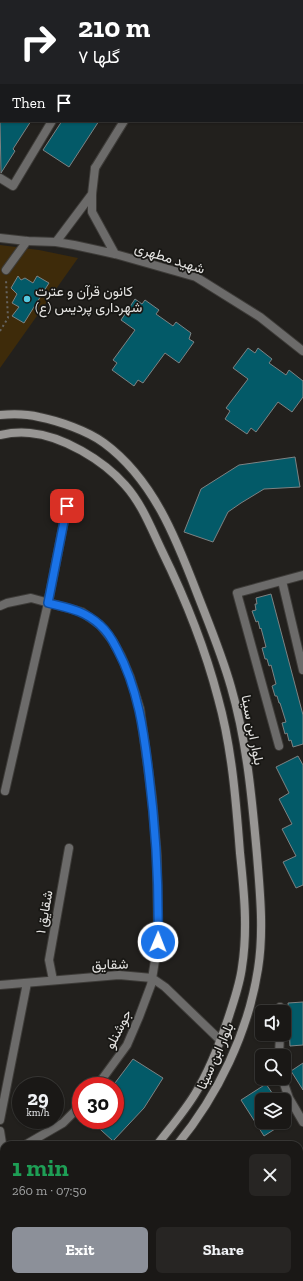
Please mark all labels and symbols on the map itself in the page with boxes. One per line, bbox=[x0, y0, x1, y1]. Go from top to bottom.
street label: شهید مطهری bbox=[133, 239, 207, 278]
place label: کانون قرآن و عترت (ع) شهرداری پردیس bbox=[35, 283, 142, 318]
marker: کانون قرآن و عترت (ع) شهرداری پردیس bbox=[22, 294, 32, 304]
pin bbox=[50, 489, 84, 523]
street label: بلوار ابن سینا bbox=[237, 694, 268, 767]
street label: شقایق ۱ bbox=[32, 889, 57, 935]
position arrow bbox=[137, 921, 179, 963]
street label: شقایق bbox=[91, 956, 129, 973]
street label: جوشنلو bbox=[101, 1007, 136, 1052]
street label: بلوار ابن سینا bbox=[193, 1020, 238, 1092]
speed limit sign: 30 bbox=[72, 1077, 124, 1129]

